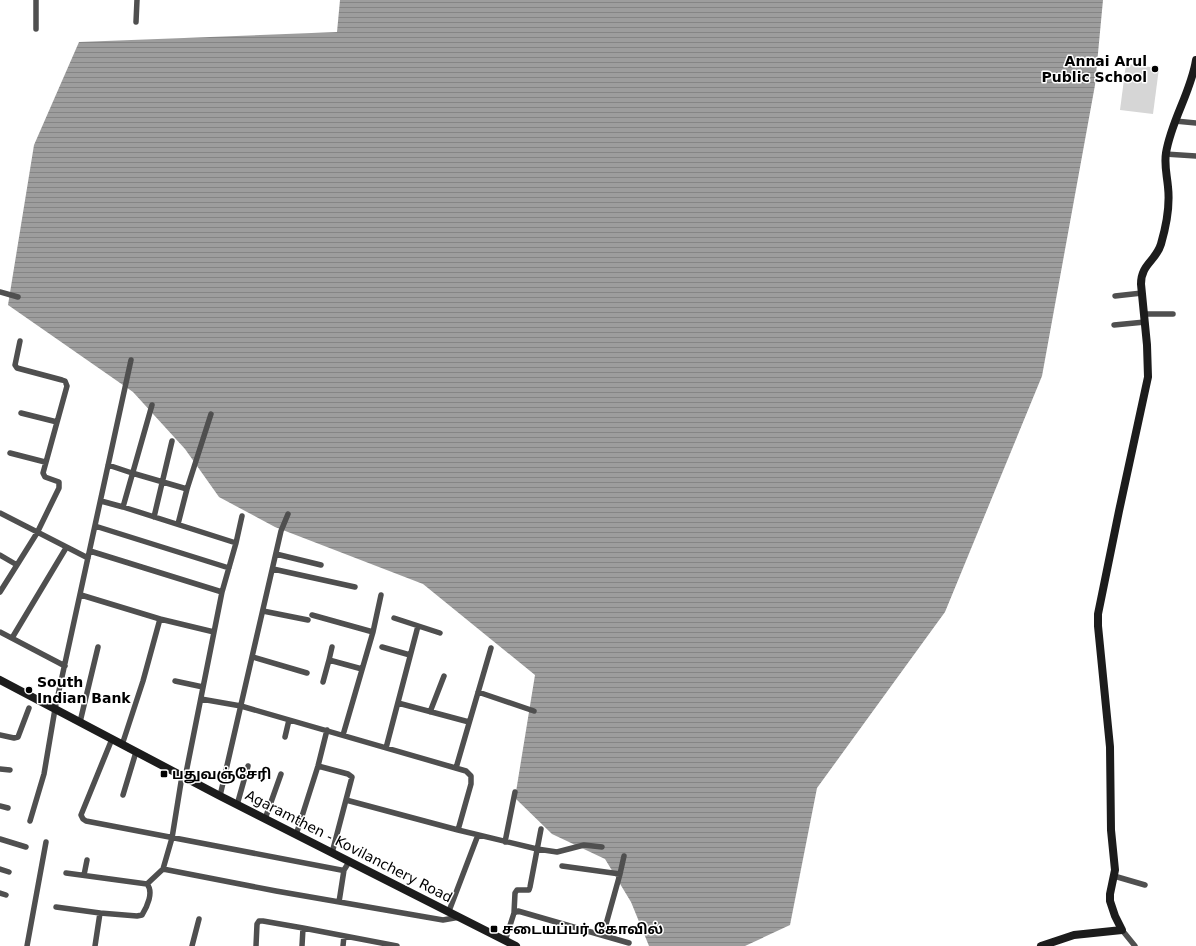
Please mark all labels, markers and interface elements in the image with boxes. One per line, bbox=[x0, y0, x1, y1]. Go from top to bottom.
place label: Annai Arul Public School bbox=[1042, 53, 1147, 85]
marker: Annai Arul Public School bbox=[1150, 64, 1160, 74]
place label: South Indian Bank bbox=[37, 674, 131, 706]
marker: South Indian Bank bbox=[24, 685, 34, 695]
place label: பதுவஞ்சேரி bbox=[172, 766, 271, 784]
marker: பதுவஞ்சேரி bbox=[159, 769, 169, 779]
street label: Agaramthen - Kovilanchery Road bbox=[243, 787, 455, 905]
place label: சடையப்பர் கோவில் bbox=[502, 921, 663, 937]
marker: சடையப்பர் கோவில் bbox=[489, 924, 499, 934]

